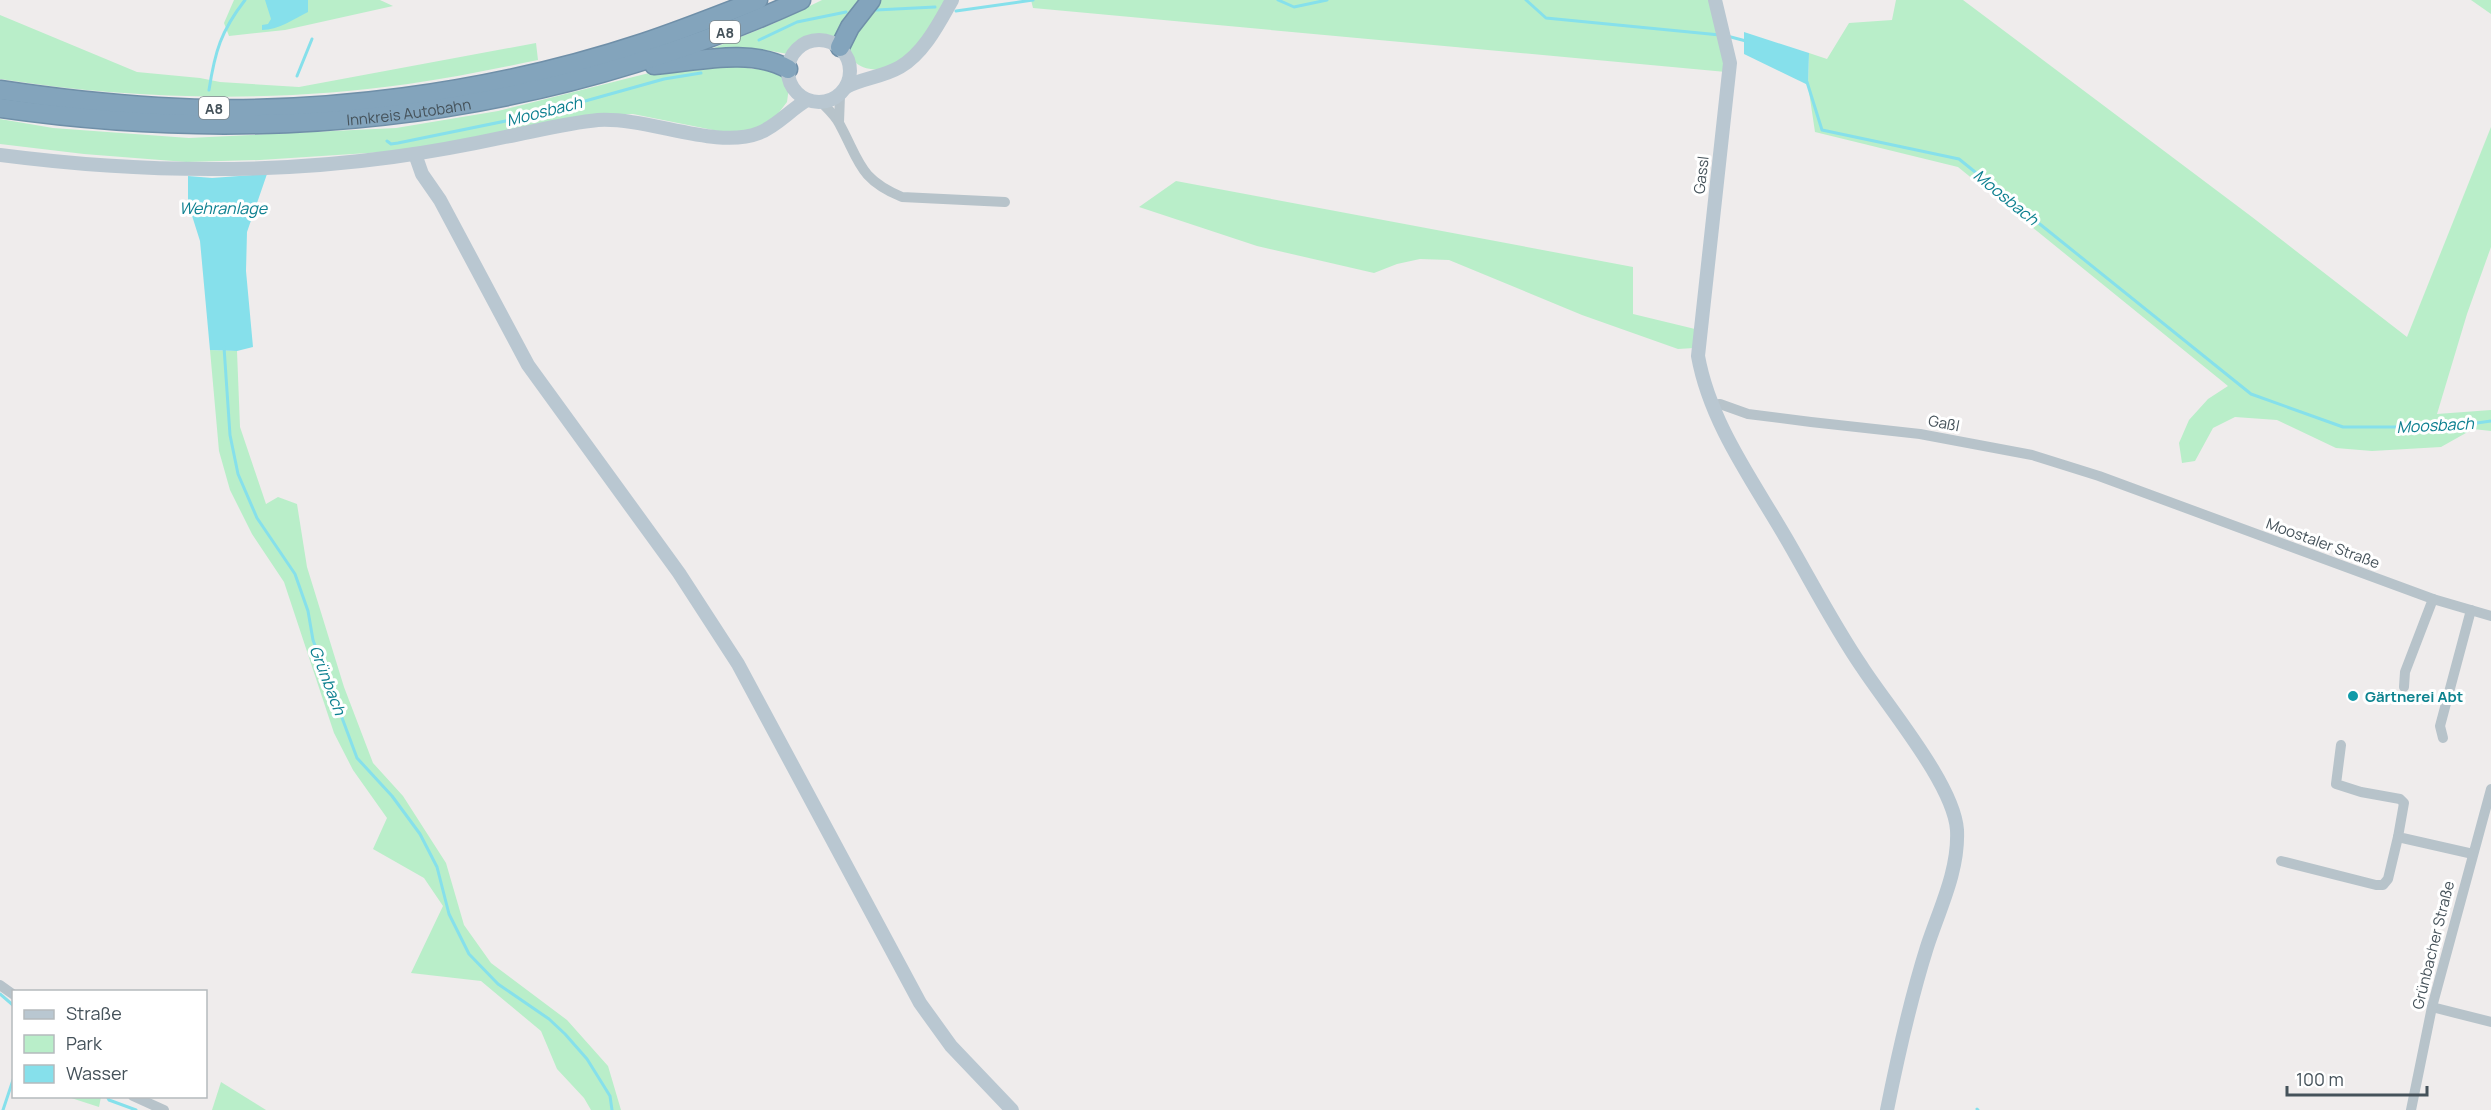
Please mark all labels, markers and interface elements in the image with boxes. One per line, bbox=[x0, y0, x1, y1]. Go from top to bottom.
road number: A8 bbox=[710, 21, 740, 43]
water label: Moosbach bbox=[504, 91, 585, 131]
street label: Innkreis Autobahn bbox=[346, 93, 473, 130]
road number: A8 bbox=[199, 97, 229, 119]
street label: Gassl bbox=[1688, 155, 1714, 195]
water label: Moosbach bbox=[1969, 164, 2043, 230]
water label: Wehranlage bbox=[179, 197, 269, 219]
street label: Gaßl bbox=[1927, 410, 1961, 436]
water label: Moosbach bbox=[2396, 412, 2475, 438]
street label: Moostaler Straße bbox=[2263, 513, 2383, 573]
water label: Grünbach bbox=[305, 642, 351, 718]
place label: Gärtnerei Abt bbox=[2365, 686, 2463, 707]
marker: Gärtnerei Abt bbox=[2346, 689, 2360, 703]
street label: Grünbacher Straße bbox=[2407, 878, 2459, 1012]
legend bbox=[12, 990, 207, 1098]
text: Straße bbox=[66, 1001, 122, 1025]
text: Park bbox=[66, 1031, 103, 1055]
scale bar bbox=[2287, 1059, 2426, 1097]
text: Wasser bbox=[66, 1061, 128, 1085]
text: 100 m bbox=[2296, 1067, 2344, 1091]

